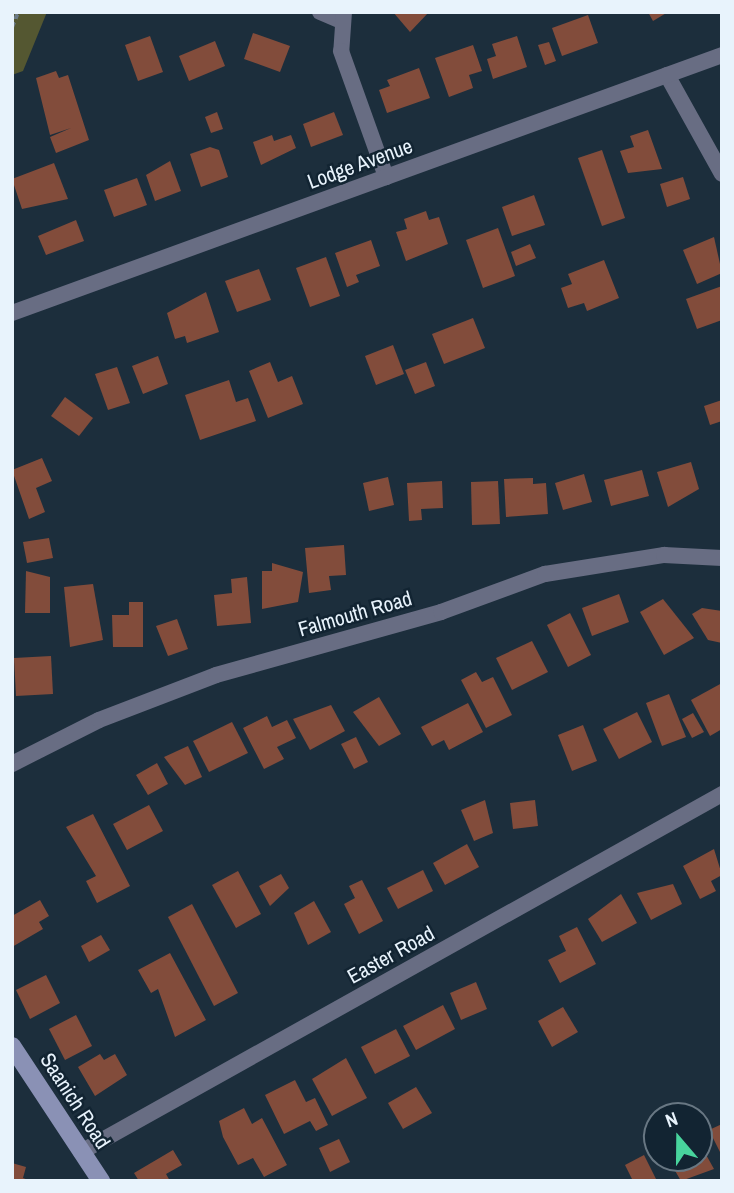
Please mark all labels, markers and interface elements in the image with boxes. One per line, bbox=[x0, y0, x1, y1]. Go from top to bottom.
street label: Lodge Avenue bbox=[304, 133, 416, 195]
street label: Falmouth Road bbox=[295, 586, 415, 642]
street label: Easter Road bbox=[343, 921, 439, 989]
street label: Saanich Road bbox=[35, 1048, 115, 1154]
north arrow bbox=[643, 1102, 713, 1172]
text: N bbox=[662, 1105, 681, 1133]

